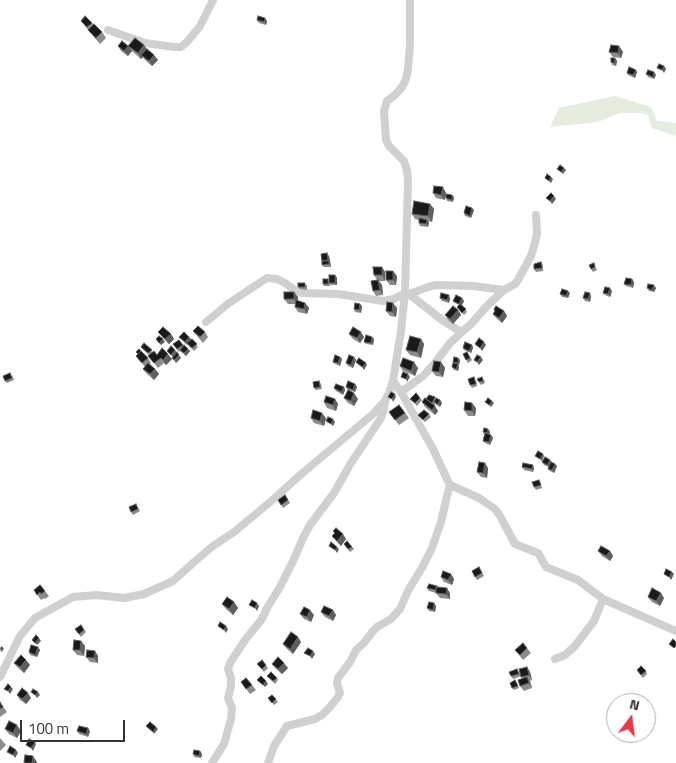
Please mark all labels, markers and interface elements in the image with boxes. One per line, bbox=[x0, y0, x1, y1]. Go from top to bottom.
north arrow bbox=[606, 693, 656, 743]
text: N bbox=[627, 693, 642, 715]
scale bar bbox=[22, 710, 128, 742]
text: 100 m bbox=[28, 717, 69, 740]

